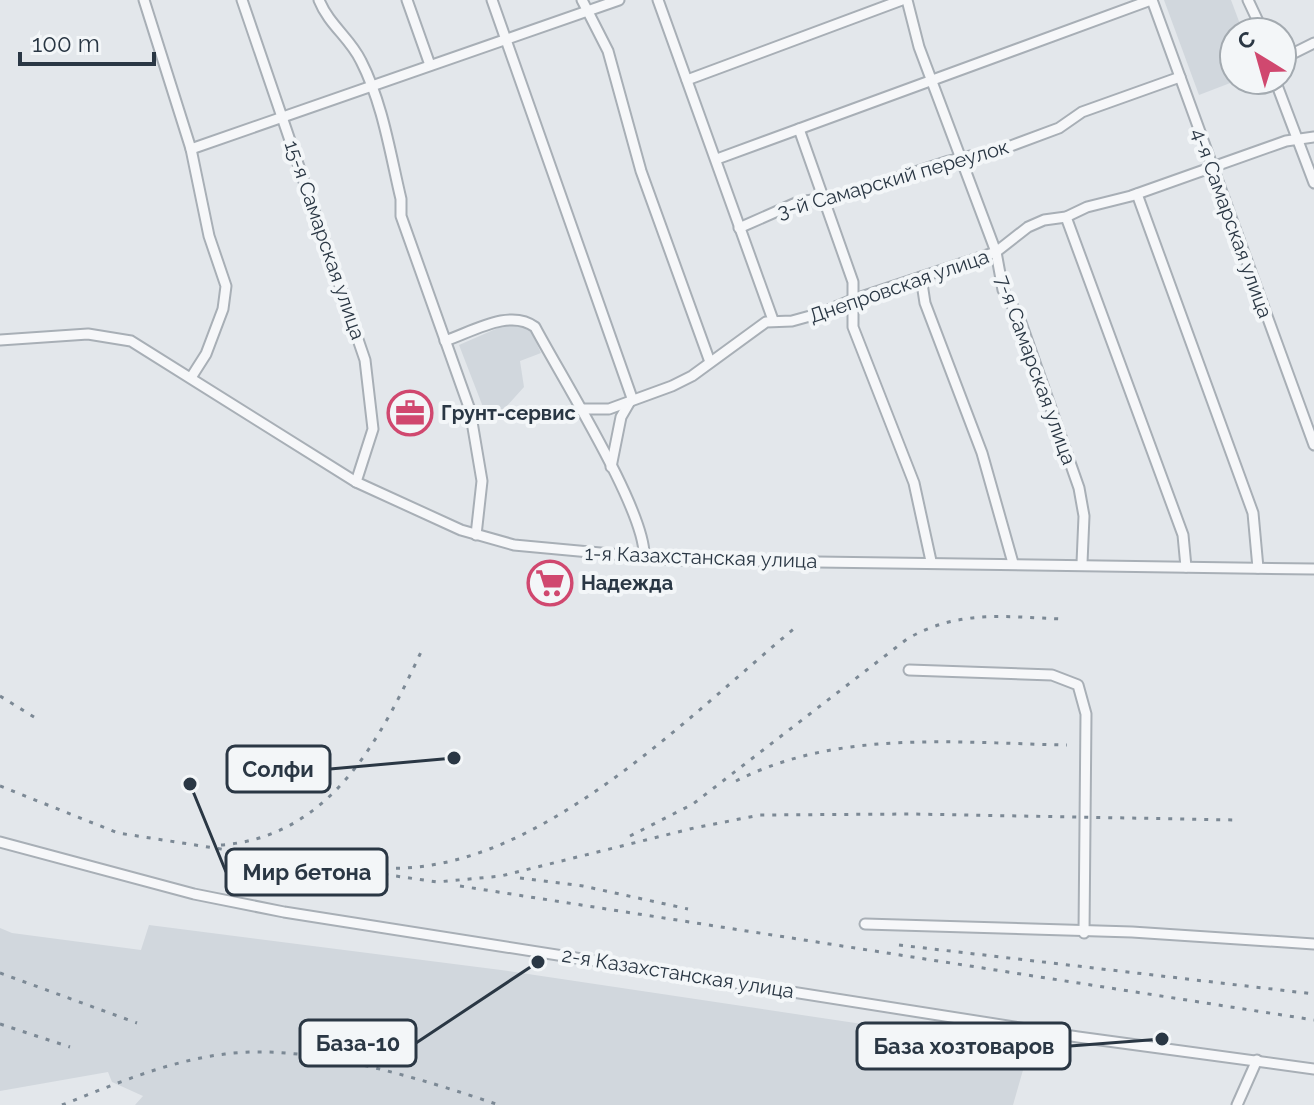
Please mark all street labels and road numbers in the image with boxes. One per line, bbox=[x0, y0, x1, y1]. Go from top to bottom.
street label: 4-я Самарская улица bbox=[1186, 125, 1278, 321]
street label: 3-й Самарский переулок bbox=[775, 134, 1011, 224]
street label: 15-я Самарская улица bbox=[280, 137, 370, 343]
street label: Днепровская улица bbox=[806, 244, 992, 328]
street label: 7-я Самарская улица bbox=[991, 272, 1081, 468]
street label: 1-я Казахстанская улица bbox=[584, 541, 818, 573]
street label: 2-я Казахстанская улица bbox=[560, 943, 796, 1003]

